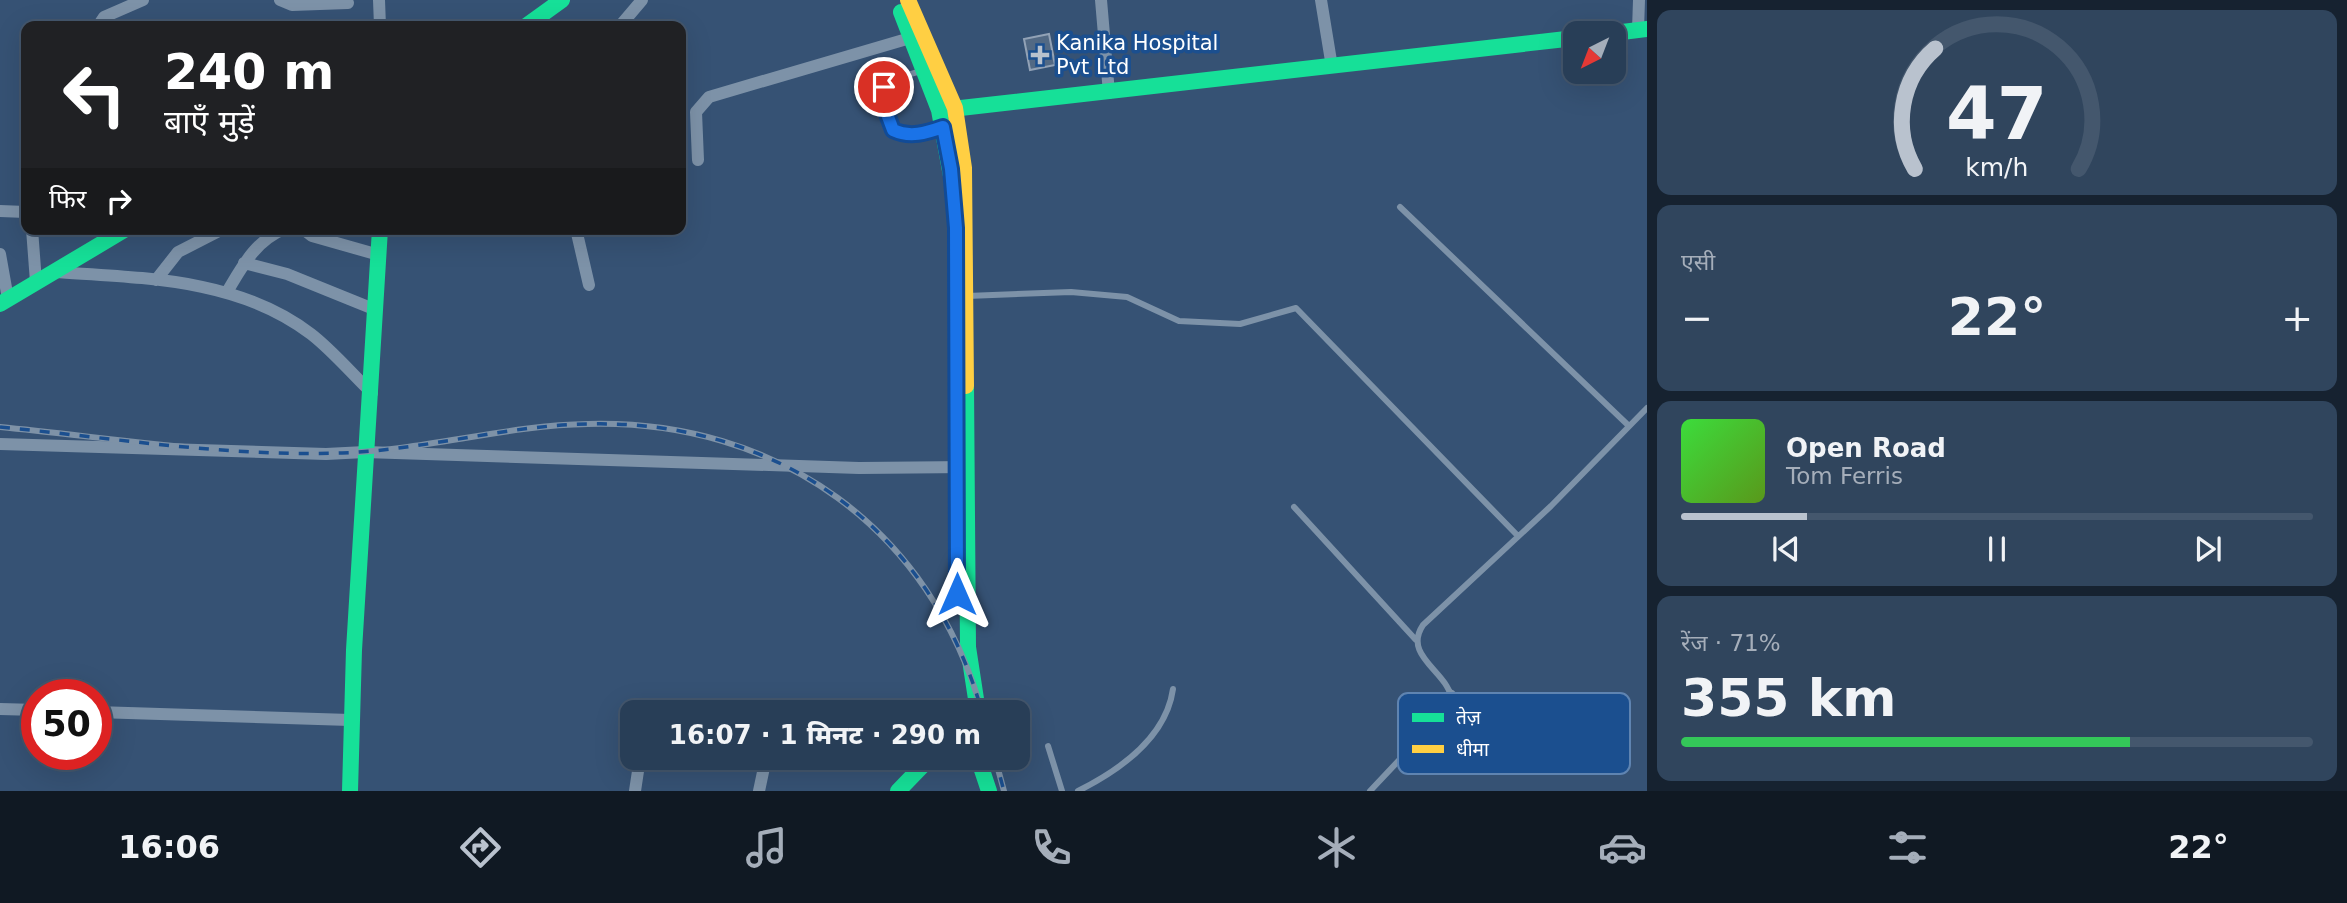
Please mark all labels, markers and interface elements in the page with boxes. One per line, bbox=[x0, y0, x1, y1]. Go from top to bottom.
north arrow bbox=[1563, 21, 1626, 84]
map controls bbox=[1563, 21, 1626, 84]
place label: Kanika Hospital Pvt Ltd bbox=[1056, 31, 1218, 79]
text: 240 m bbox=[164, 44, 334, 101]
marker: Kanika Hospital Pvt Ltd bbox=[1030, 45, 1050, 65]
icon: left bbox=[49, 49, 140, 140]
pin bbox=[854, 57, 914, 117]
icon: arrive bbox=[865, 68, 903, 106]
text: 47 bbox=[1946, 71, 2048, 156]
text: बाएँ मुड़ें bbox=[164, 103, 255, 141]
text: km/h bbox=[1965, 152, 2029, 181]
icon: right bbox=[100, 182, 138, 220]
text: फिर bbox=[49, 184, 86, 214]
text: एसी bbox=[1681, 249, 1715, 275]
text: 22° bbox=[1948, 287, 2046, 347]
text: − bbox=[1681, 296, 1713, 340]
text: + bbox=[2281, 296, 2313, 340]
text: Open Road bbox=[1786, 433, 1946, 463]
text: Tom Ferris bbox=[1786, 463, 1903, 489]
icon: previous bbox=[1767, 530, 1805, 568]
icon: pause bbox=[1978, 530, 2016, 568]
icon: next bbox=[2189, 530, 2227, 568]
position arrow bbox=[920, 557, 994, 631]
text: रेंज · 71% bbox=[1681, 630, 1781, 656]
text: 355 km bbox=[1681, 668, 1896, 728]
speed limit sign: 50 bbox=[21, 679, 112, 770]
legend bbox=[1398, 693, 1630, 774]
text: तेज़ bbox=[1456, 706, 1482, 728]
text: 16:07 · 1 मिनट · 290 m bbox=[669, 720, 981, 750]
text: धीमा bbox=[1456, 738, 1490, 760]
icon: directions bbox=[456, 823, 505, 872]
icon: music bbox=[742, 823, 791, 872]
icon: phone bbox=[1027, 823, 1076, 872]
icon: climate bbox=[1312, 823, 1361, 872]
icon: car bbox=[1598, 823, 1647, 872]
icon: filters bbox=[1883, 823, 1932, 872]
text: 16:06 bbox=[118, 828, 220, 866]
text: 22° bbox=[2168, 828, 2229, 866]

